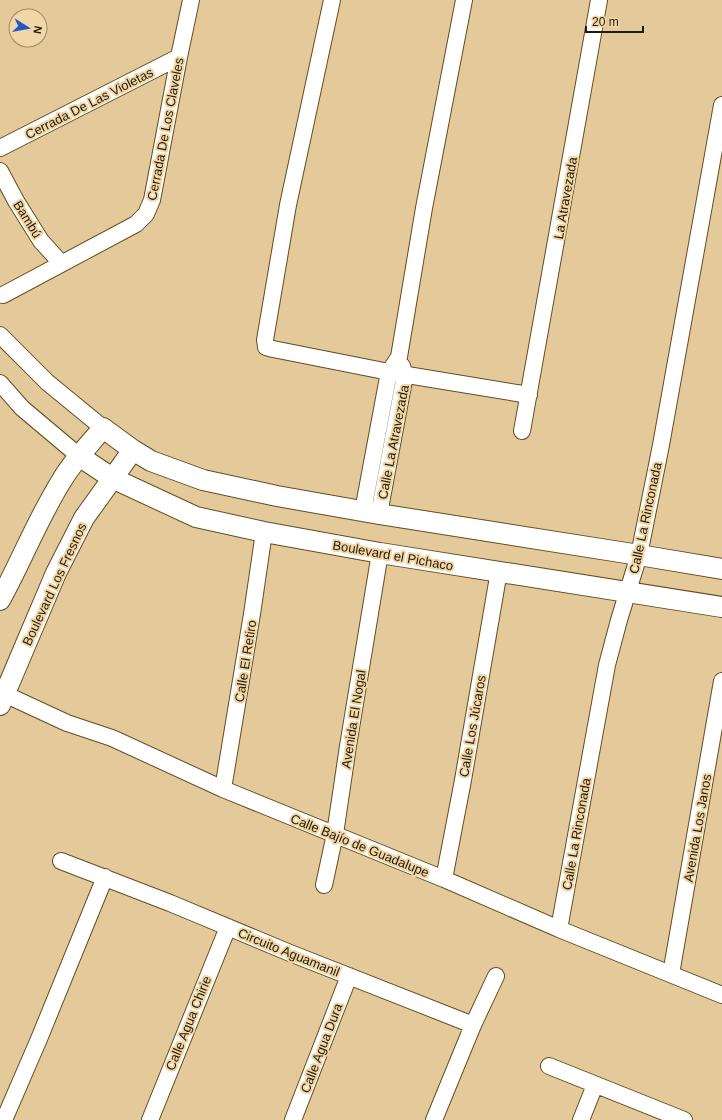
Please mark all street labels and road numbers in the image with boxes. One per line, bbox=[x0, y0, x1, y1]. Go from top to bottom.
street label: Cerrada De Los Claveles bbox=[144, 56, 187, 202]
street label: Cerrada De Las Violetas bbox=[23, 64, 156, 142]
street label: La Atravezada bbox=[551, 155, 580, 240]
street label: Bambú bbox=[10, 198, 45, 241]
street label: Calle La Atravezada bbox=[375, 383, 412, 501]
street label: Calle La Rinconada bbox=[626, 460, 665, 575]
street label: Boulevard Los Fresnos bbox=[19, 520, 90, 648]
street label: Boulevard el Pichaco bbox=[331, 538, 454, 573]
street label: Calle El Retiro bbox=[232, 619, 259, 703]
street label: Avenida El Nogal bbox=[338, 669, 369, 769]
street label: Calle Los Júcaros bbox=[456, 673, 489, 778]
street label: Avenida Los Janos bbox=[681, 772, 714, 883]
street label: Calle La Rinconada bbox=[559, 776, 594, 891]
street label: Calle Bajío de Guadalupe bbox=[288, 811, 431, 880]
street label: Circuito Aguamanil bbox=[236, 925, 342, 980]
street label: Calle Agua Chirie bbox=[163, 974, 214, 1073]
street label: Calle Agua Dura bbox=[298, 1001, 346, 1095]

